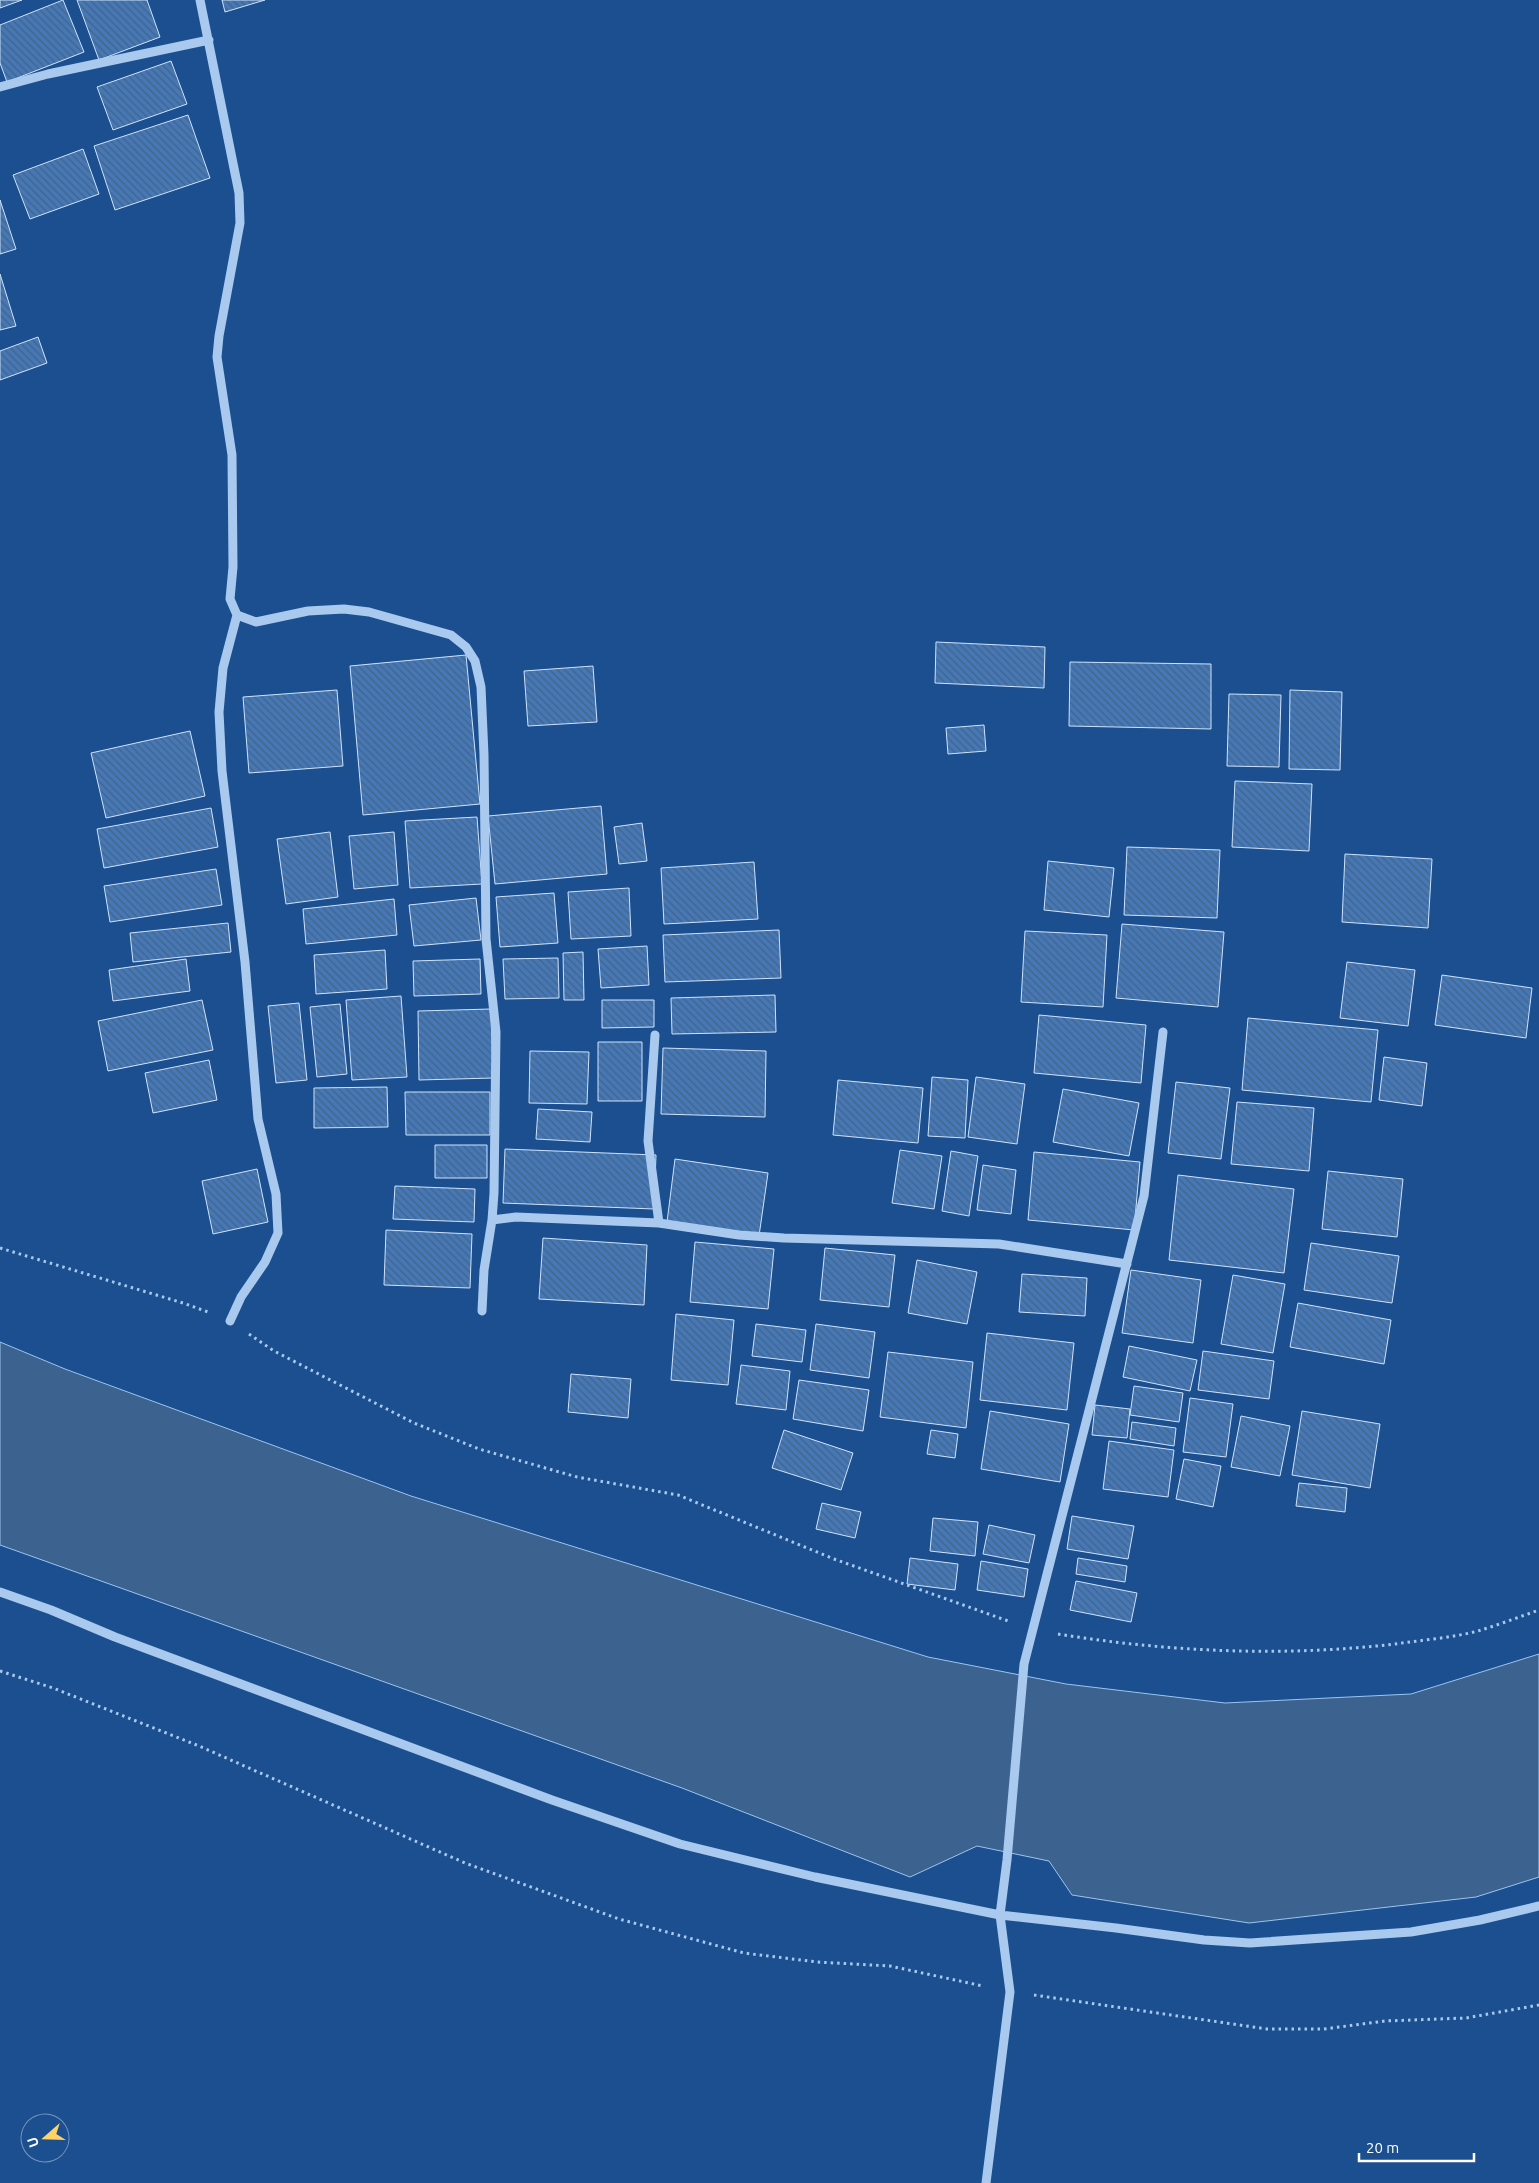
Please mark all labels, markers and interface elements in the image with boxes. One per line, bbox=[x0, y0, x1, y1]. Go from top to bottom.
north arrow bbox=[20, 2113, 70, 2163]
scale bar bbox=[1359, 2130, 1474, 2162]
text: U bbox=[24, 2135, 42, 2150]
text: 20 m bbox=[1366, 2139, 1399, 2156]

